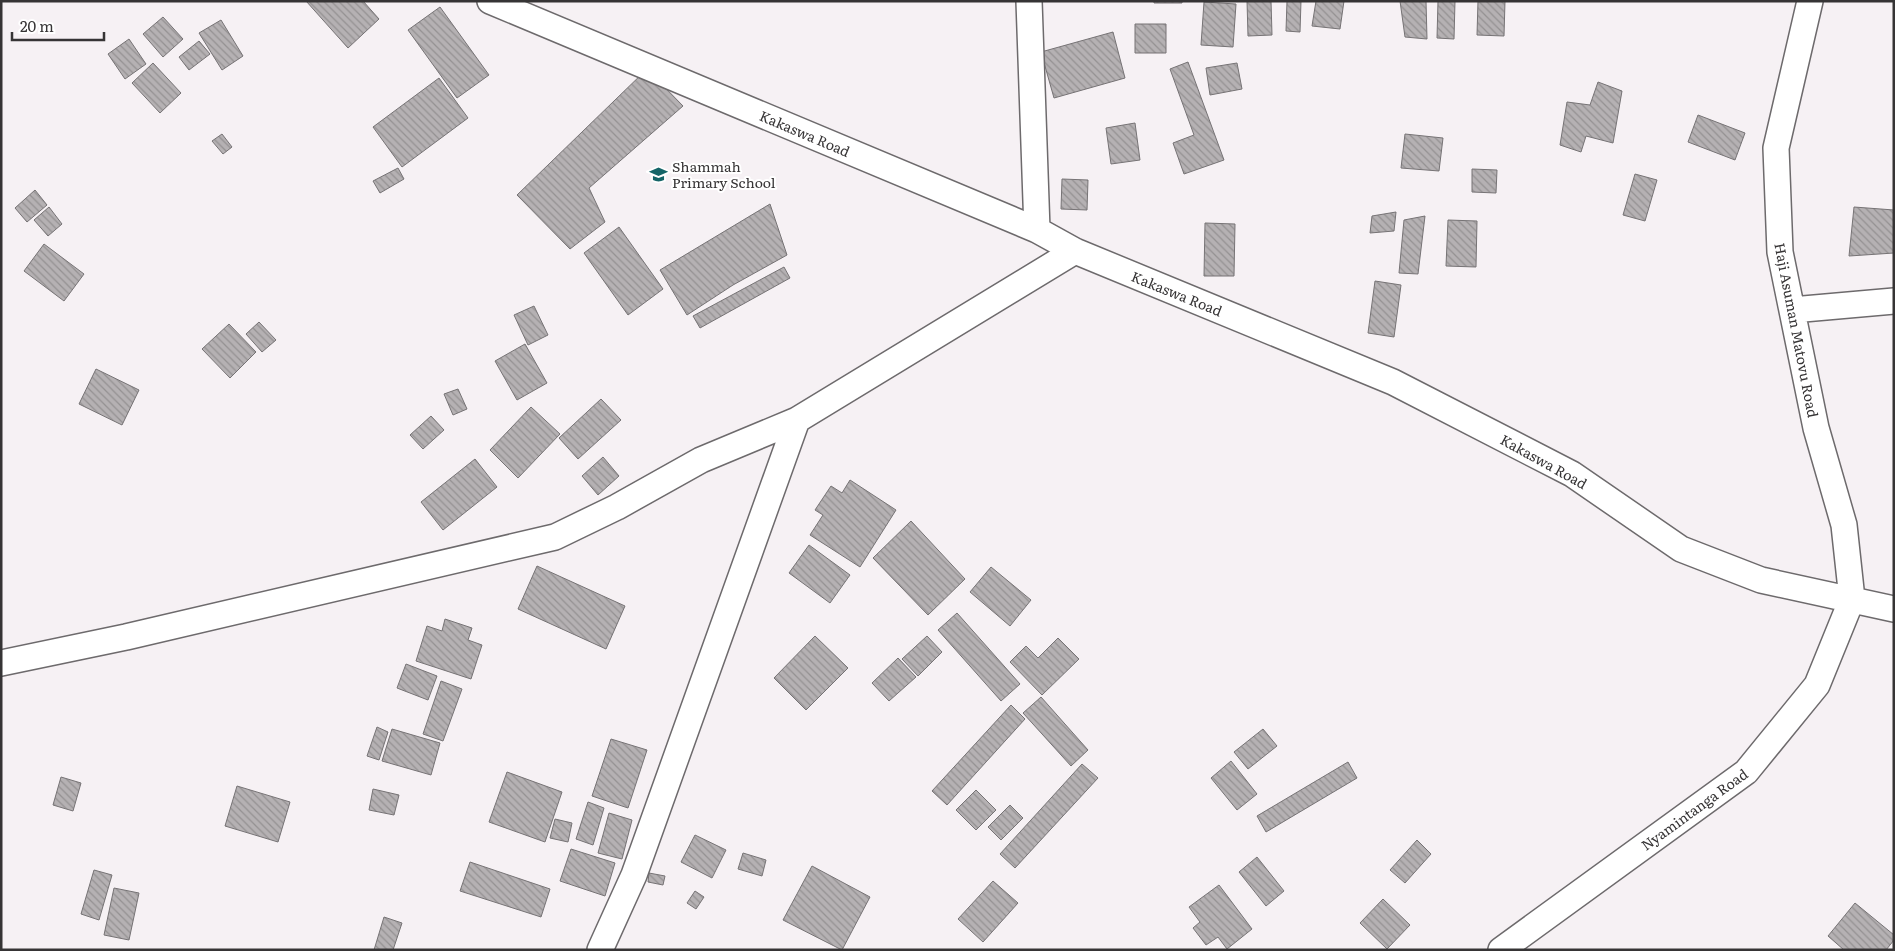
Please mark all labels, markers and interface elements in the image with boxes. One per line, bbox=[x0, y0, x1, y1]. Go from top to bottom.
scale bar bbox=[12, 10, 105, 42]
text: 20 m bbox=[20, 14, 54, 37]
street label: Kakaswa Road bbox=[757, 105, 854, 161]
place label: Shammah Primary School bbox=[672, 156, 776, 192]
school or university icon: Shammah Primary School bbox=[648, 164, 668, 184]
street label: Haji Asuman Matovu Road bbox=[1770, 241, 1824, 420]
street label: Kakaswa Road bbox=[1129, 266, 1226, 320]
street label: Kakaswa Road bbox=[1497, 429, 1591, 493]
street label: Nyamintanga Road bbox=[1637, 763, 1752, 855]

